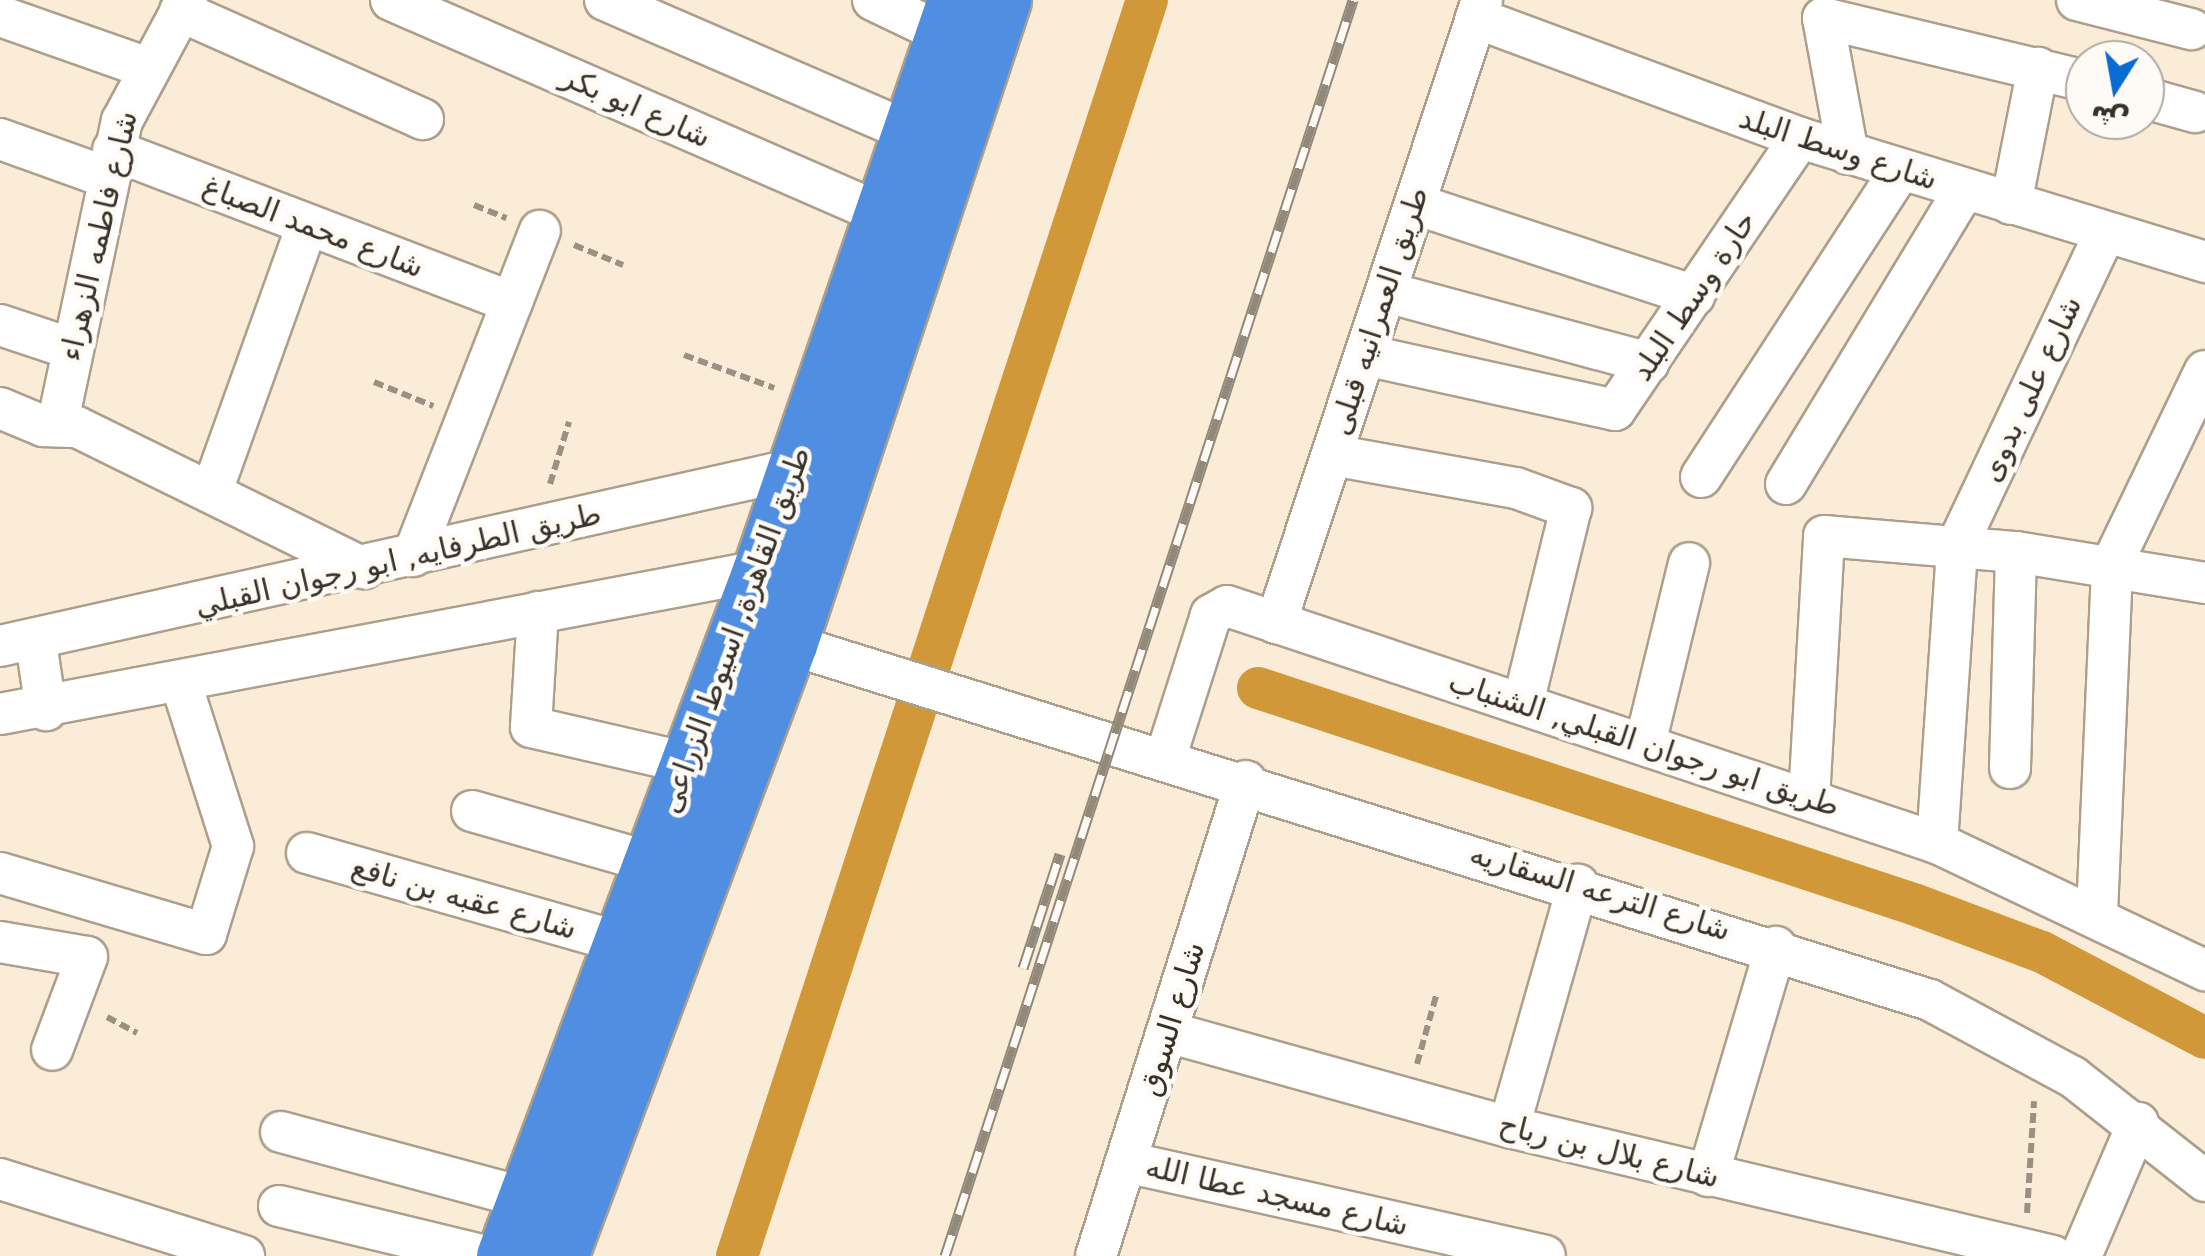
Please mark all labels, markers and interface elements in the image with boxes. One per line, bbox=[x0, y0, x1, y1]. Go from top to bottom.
north arrow bbox=[2065, 40, 2165, 140]
street label: شارع ابو بكر bbox=[556, 58, 716, 156]
text: ش bbox=[2087, 98, 2132, 138]
street label: شارع وسط البلد bbox=[1734, 100, 1942, 198]
street label: شارع فاطمه الزهراء bbox=[53, 108, 145, 364]
street label: شارع محمد الصباغ bbox=[197, 168, 429, 286]
street label: طريق العمرانيه قبلى bbox=[1322, 182, 1436, 440]
street label: حارة وسط البلد bbox=[1624, 204, 1764, 388]
street label: شارع على بدوى bbox=[1972, 290, 2090, 488]
street label: طريق القاهرة, اسيوط الزراعى bbox=[652, 442, 818, 818]
street label: طريق الطرفايه, ابو رجوان القبلي bbox=[191, 496, 605, 624]
street label: طريق ابو رجوان القبلي, الشنباب bbox=[1444, 664, 1844, 824]
street label: شارع الترعه السقاريه bbox=[1466, 835, 1734, 949]
street label: شارع عقبه بن نافع bbox=[347, 849, 581, 947]
street label: شارع السوق bbox=[1132, 938, 1212, 1100]
street label: شارع بلال بن رباح bbox=[1495, 1106, 1723, 1196]
street label: شارع مسجد عطا الله bbox=[1142, 1148, 1412, 1244]

